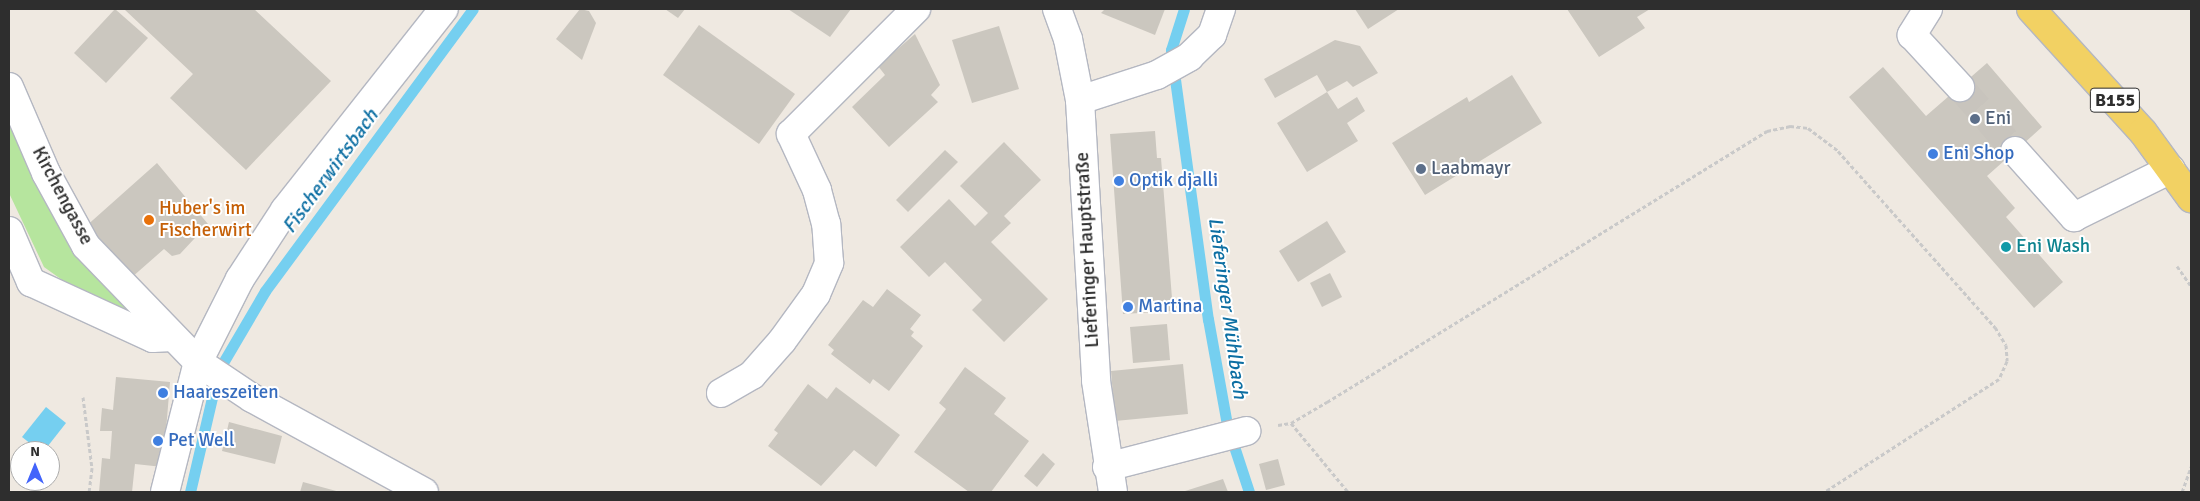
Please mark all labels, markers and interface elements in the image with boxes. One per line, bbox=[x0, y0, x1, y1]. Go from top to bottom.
road number: B155 bbox=[2089, 84, 2141, 116]
water label: Fischerwirtsbach bbox=[277, 104, 383, 238]
place label: Eni bbox=[1985, 108, 2011, 130]
marker: Eni bbox=[1969, 113, 1981, 125]
street label: Kirchengasse bbox=[27, 143, 97, 249]
place label: Eni Shop bbox=[1943, 143, 2014, 165]
marker: Eni Shop bbox=[1927, 148, 1939, 160]
street label: Lieferinger Hauptstraße bbox=[1071, 152, 1105, 348]
place label: Laabmayr bbox=[1431, 158, 1510, 180]
marker: Laabmayr bbox=[1415, 163, 1427, 175]
place label: Optik djalli bbox=[1129, 170, 1218, 192]
marker: Optik djalli bbox=[1113, 175, 1125, 187]
place label: Huber's im Fischerwirt bbox=[159, 198, 252, 242]
marker: Huber's im Fischerwirt bbox=[143, 214, 155, 226]
water label: Lieferinger Mühlbach bbox=[1203, 216, 1253, 400]
place label: Eni Wash bbox=[2016, 236, 2090, 258]
marker: Eni Wash bbox=[2000, 241, 2012, 253]
place label: Martina bbox=[1138, 296, 1202, 318]
marker: Martina bbox=[1122, 301, 1134, 313]
place label: Haareszeiten bbox=[173, 382, 279, 404]
marker: Haareszeiten bbox=[157, 387, 169, 399]
place label: Pet Well bbox=[168, 430, 234, 452]
marker: Pet Well bbox=[152, 435, 164, 447]
north arrow bbox=[10, 441, 60, 491]
text: N bbox=[30, 443, 40, 460]

